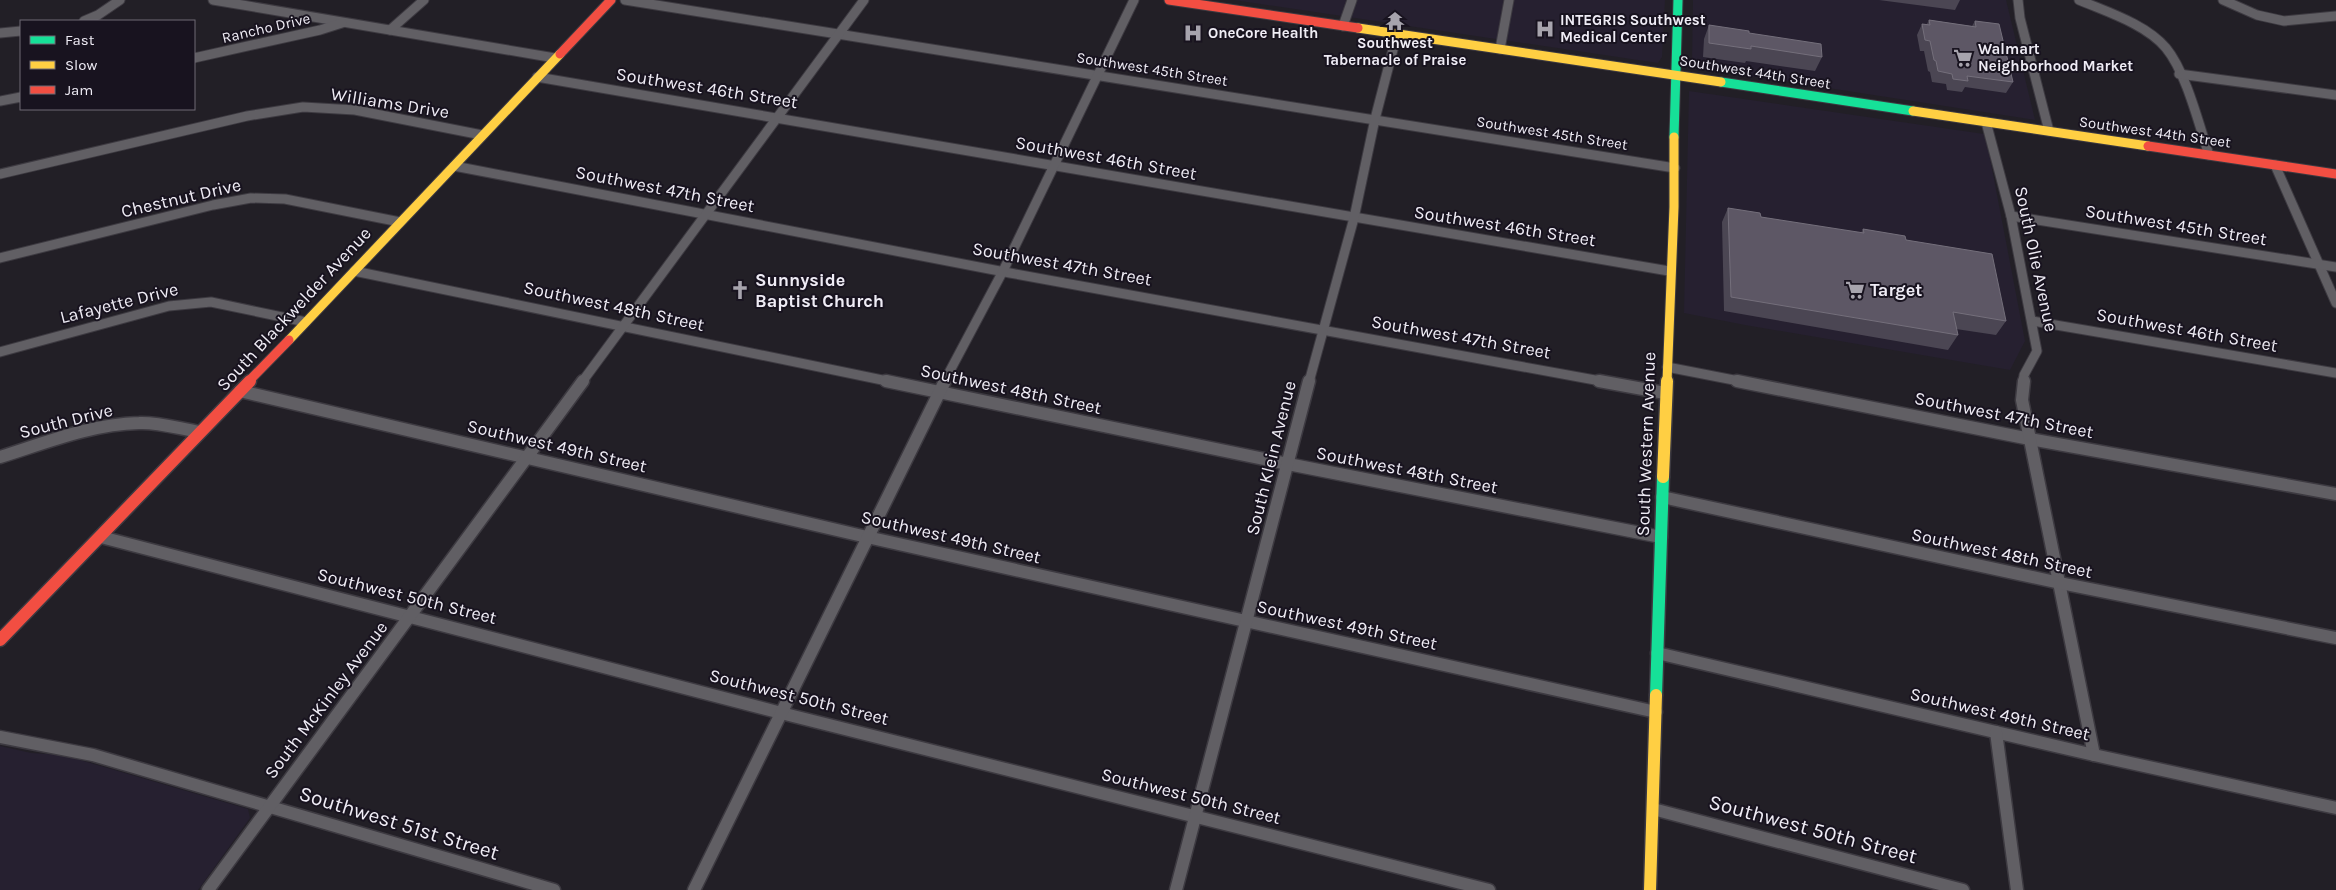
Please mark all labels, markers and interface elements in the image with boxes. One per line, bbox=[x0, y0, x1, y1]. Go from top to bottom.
street label: Rancho Drive bbox=[220, 9, 312, 47]
temple icon: Southwest Tabernacle of Praise bbox=[1384, 10, 1406, 32]
place label: INTEGRIS Southwest Medical Center bbox=[1560, 11, 1706, 46]
hospital icon: INTEGRIS Southwest Medical Center bbox=[1534, 18, 1556, 40]
legend bbox=[20, 20, 195, 110]
hospital icon: OneCore Health bbox=[1182, 22, 1204, 44]
place label: OneCore Health bbox=[1208, 24, 1318, 42]
text: Fast bbox=[65, 31, 95, 49]
place label: Southwest Tabernacle of Praise bbox=[1324, 34, 1466, 69]
place label: Walmart Neighborhood Market bbox=[1978, 40, 2133, 75]
supermarket icon: Walmart Neighborhood Market bbox=[1952, 47, 1974, 69]
street label: Southwest 45th Street bbox=[1075, 48, 1229, 90]
street label: Southwest 44th Street bbox=[1678, 51, 1832, 93]
text: Slow bbox=[65, 56, 97, 74]
street label: Southwest 46th Street bbox=[615, 63, 800, 113]
text: Jam bbox=[65, 81, 93, 99]
street label: Williams Drive bbox=[329, 83, 451, 123]
street label: Southwest 45th Street bbox=[1475, 112, 1629, 154]
street label: Southwest 44th Street bbox=[2078, 112, 2232, 152]
street label: Southwest 46th Street bbox=[1014, 131, 1199, 185]
street label: Southwest 47th Street bbox=[574, 161, 757, 217]
street label: Chestnut Drive bbox=[119, 174, 243, 222]
street label: South Olie Avenue bbox=[2010, 184, 2062, 334]
street label: Southwest 45th Street bbox=[2084, 200, 2269, 250]
street label: Southwest 46th Street bbox=[1413, 201, 1598, 251]
street label: South Blackwelder Avenue bbox=[212, 222, 376, 396]
street label: Southwest 47th Street bbox=[971, 237, 1154, 291]
place label: Sunnyside Baptist Church bbox=[755, 269, 884, 312]
street label: Southwest 48th Street bbox=[521, 276, 707, 336]
street label: Lafayette Drive bbox=[58, 278, 180, 328]
church icon: Sunnyside Baptist Church bbox=[729, 279, 751, 301]
supermarket icon: Target bbox=[1844, 279, 1866, 301]
place label: Target bbox=[1870, 279, 1922, 301]
street label: Southwest 46th Street bbox=[2095, 303, 2280, 357]
street label: Southwest 47th Street bbox=[1370, 310, 1553, 364]
street label: South Western Avenue bbox=[1632, 351, 1660, 537]
street label: Southwest 48th Street bbox=[918, 359, 1104, 419]
street label: South Klein Avenue bbox=[1241, 378, 1301, 538]
street label: Southwest 47th Street bbox=[1913, 387, 2096, 443]
street label: South Drive bbox=[17, 399, 115, 443]
street label: Southwest 49th Street bbox=[465, 415, 649, 477]
street label: Southwest 48th Street bbox=[1314, 442, 1500, 498]
street label: Southwest 49th Street bbox=[859, 506, 1043, 568]
street label: Southwest 48th Street bbox=[1909, 523, 2095, 583]
street label: Southwest 50th Street bbox=[315, 563, 499, 629]
street label: Southwest 49th Street bbox=[1255, 595, 1439, 655]
street label: South McKinley Avenue bbox=[260, 617, 392, 783]
street label: Southwest 50th Street bbox=[707, 664, 891, 730]
street label: Southwest 49th Street bbox=[1908, 683, 2092, 745]
street label: Southwest 50th Street bbox=[1099, 763, 1283, 829]
street label: Southwest 51st Street bbox=[296, 781, 502, 865]
street label: Southwest 50th Street bbox=[1706, 790, 1920, 868]

